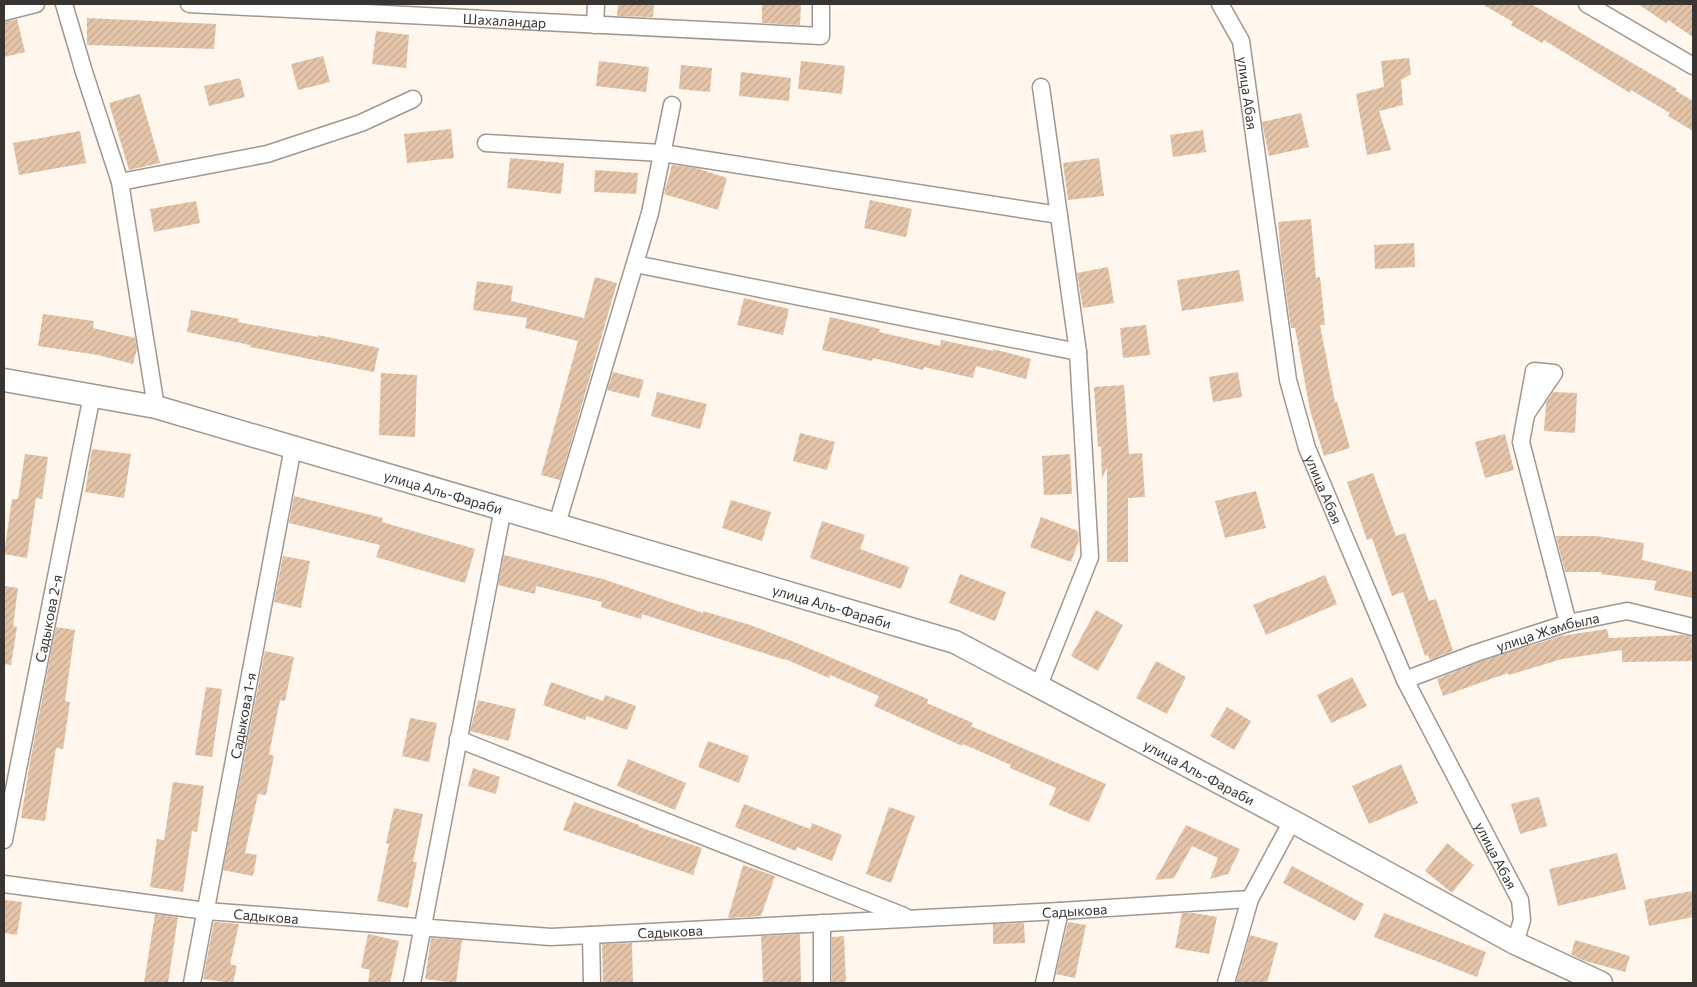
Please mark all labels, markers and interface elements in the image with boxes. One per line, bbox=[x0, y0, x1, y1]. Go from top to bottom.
street label: Шахаландар bbox=[462, 9, 547, 31]
street label: улица Абая bbox=[1235, 55, 1262, 131]
street label: улица Абая bbox=[1302, 452, 1346, 526]
street label: улица Аль-Фараби bbox=[382, 466, 505, 517]
street label: Садыкова 2-я bbox=[31, 573, 65, 664]
street label: улица Аль-Фараби bbox=[771, 580, 893, 631]
street label: улица Жамбыла bbox=[1494, 608, 1601, 654]
street label: Садыкова 1-я bbox=[226, 671, 259, 760]
street label: улица Аль-Фараби bbox=[1141, 735, 1258, 808]
street label: улица Абая bbox=[1472, 819, 1521, 892]
street label: Садыкова bbox=[1041, 900, 1108, 920]
street label: Садыкова bbox=[233, 905, 299, 926]
street label: Садыкова bbox=[637, 921, 703, 941]

